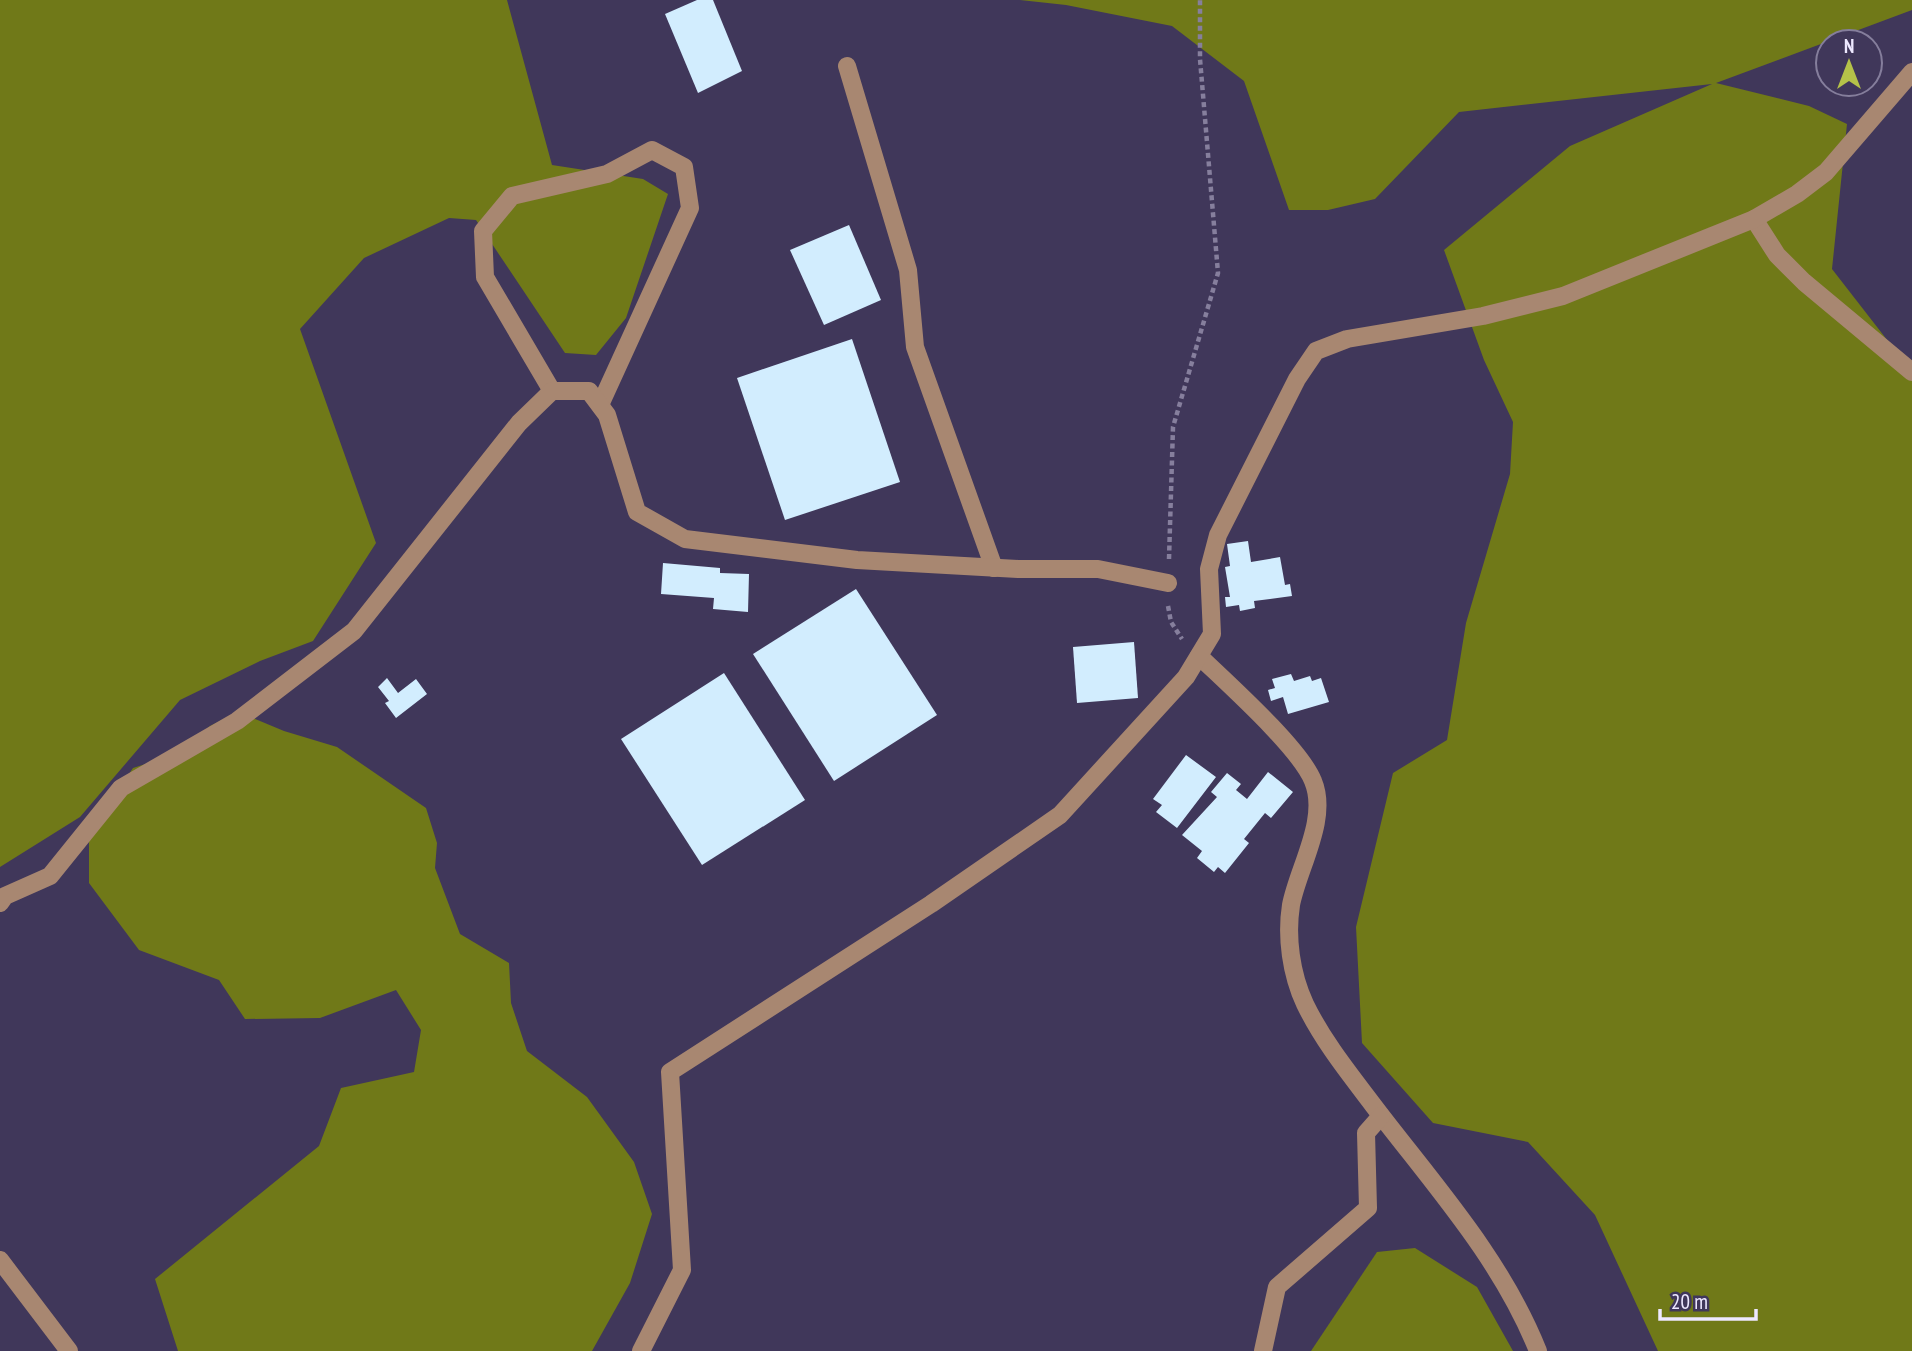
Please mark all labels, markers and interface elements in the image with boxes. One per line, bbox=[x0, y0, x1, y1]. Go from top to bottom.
north arrow bbox=[1814, 28, 1884, 98]
text: N bbox=[1844, 34, 1854, 58]
scale bar bbox=[1660, 1278, 1756, 1322]
text: 20 m bbox=[1671, 1288, 1708, 1315]

